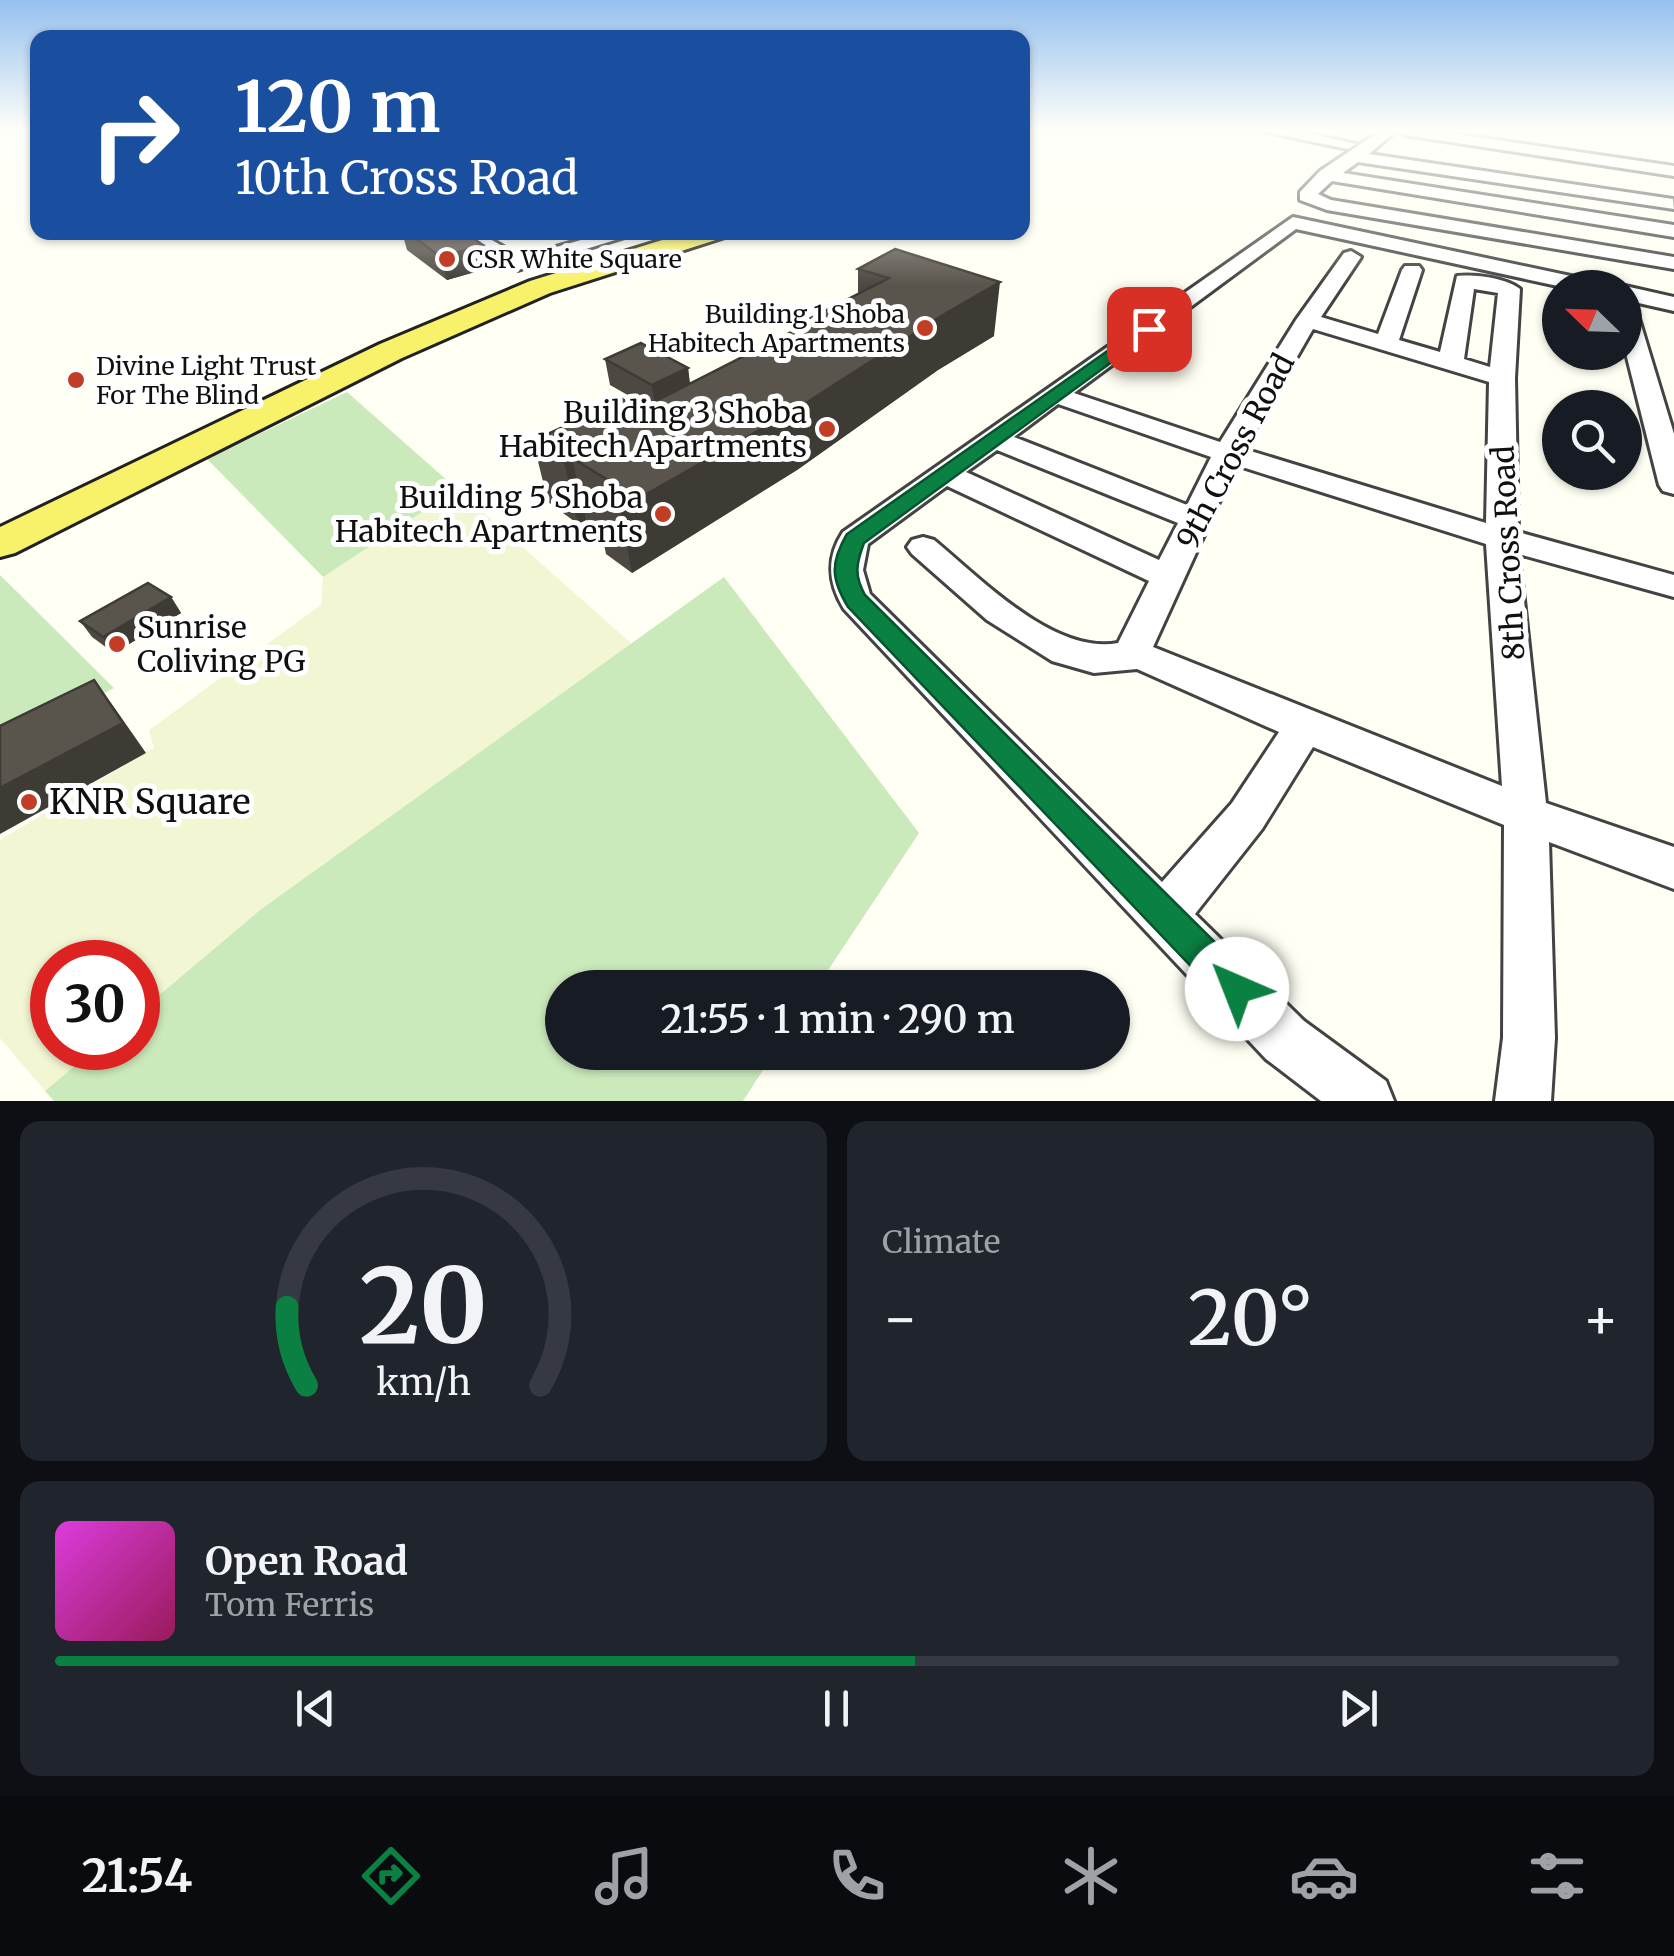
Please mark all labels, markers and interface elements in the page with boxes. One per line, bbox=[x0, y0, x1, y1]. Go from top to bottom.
text: 120 m bbox=[235, 63, 440, 151]
icon: right bbox=[70, 70, 200, 200]
text: 10th Cross Road bbox=[235, 150, 578, 206]
place label: CSR White Square bbox=[467, 243, 682, 275]
marker: CSR White Square bbox=[436, 248, 458, 270]
north arrow bbox=[1542, 270, 1642, 370]
map controls bbox=[1542, 270, 1642, 490]
pin bbox=[1107, 287, 1192, 372]
place label: Building 1 Shoba Habitech Apartments bbox=[648, 298, 905, 359]
icon: arrive bbox=[1122, 302, 1177, 357]
marker: Building 1 Shoba Habitech Apartments bbox=[914, 317, 936, 339]
street label: 9th Cross Road bbox=[1168, 347, 1302, 555]
place label: Divine Light Trust For The Blind bbox=[96, 350, 317, 411]
marker: Divine Light Trust For The Blind bbox=[65, 369, 87, 391]
button: search bbox=[1542, 390, 1642, 490]
place label: Building 3 Shoba Habitech Apartments bbox=[499, 393, 807, 465]
marker: Building 3 Shoba Habitech Apartments bbox=[816, 418, 838, 440]
street label: 8th Cross Road bbox=[1483, 445, 1533, 661]
place label: Building 5 Shoba Habitech Apartments bbox=[335, 478, 643, 550]
marker: Building 5 Shoba Habitech Apartments bbox=[652, 503, 674, 525]
place label: Sunrise Coliving PG bbox=[137, 608, 306, 680]
marker: Sunrise Coliving PG bbox=[106, 633, 128, 655]
place label: KNR Square bbox=[49, 780, 250, 824]
marker: KNR Square bbox=[18, 791, 40, 813]
position arrow bbox=[1185, 937, 1289, 1041]
speed limit sign: 30 bbox=[30, 940, 160, 1070]
text: 21:55 · 1 min · 290 m bbox=[660, 996, 1015, 1043]
text: Climate bbox=[882, 1222, 1000, 1262]
text: 20 bbox=[359, 1241, 488, 1371]
text: 20° bbox=[1188, 1271, 1313, 1365]
text: − bbox=[882, 1284, 919, 1353]
text: + bbox=[1582, 1284, 1619, 1353]
text: km/h bbox=[376, 1360, 471, 1405]
text: Open Road bbox=[205, 1538, 408, 1585]
text: Tom Ferris bbox=[205, 1585, 374, 1625]
icon: previous bbox=[288, 1681, 343, 1736]
icon: pause bbox=[809, 1681, 864, 1736]
icon: next bbox=[1331, 1681, 1386, 1736]
icon: directions bbox=[356, 1841, 426, 1911]
icon: music bbox=[589, 1841, 659, 1911]
icon: phone bbox=[822, 1841, 892, 1911]
icon: climate bbox=[1056, 1841, 1126, 1911]
icon: car bbox=[1289, 1841, 1359, 1911]
icon: filters bbox=[1522, 1841, 1592, 1911]
text: 21:54 bbox=[82, 1848, 192, 1904]

